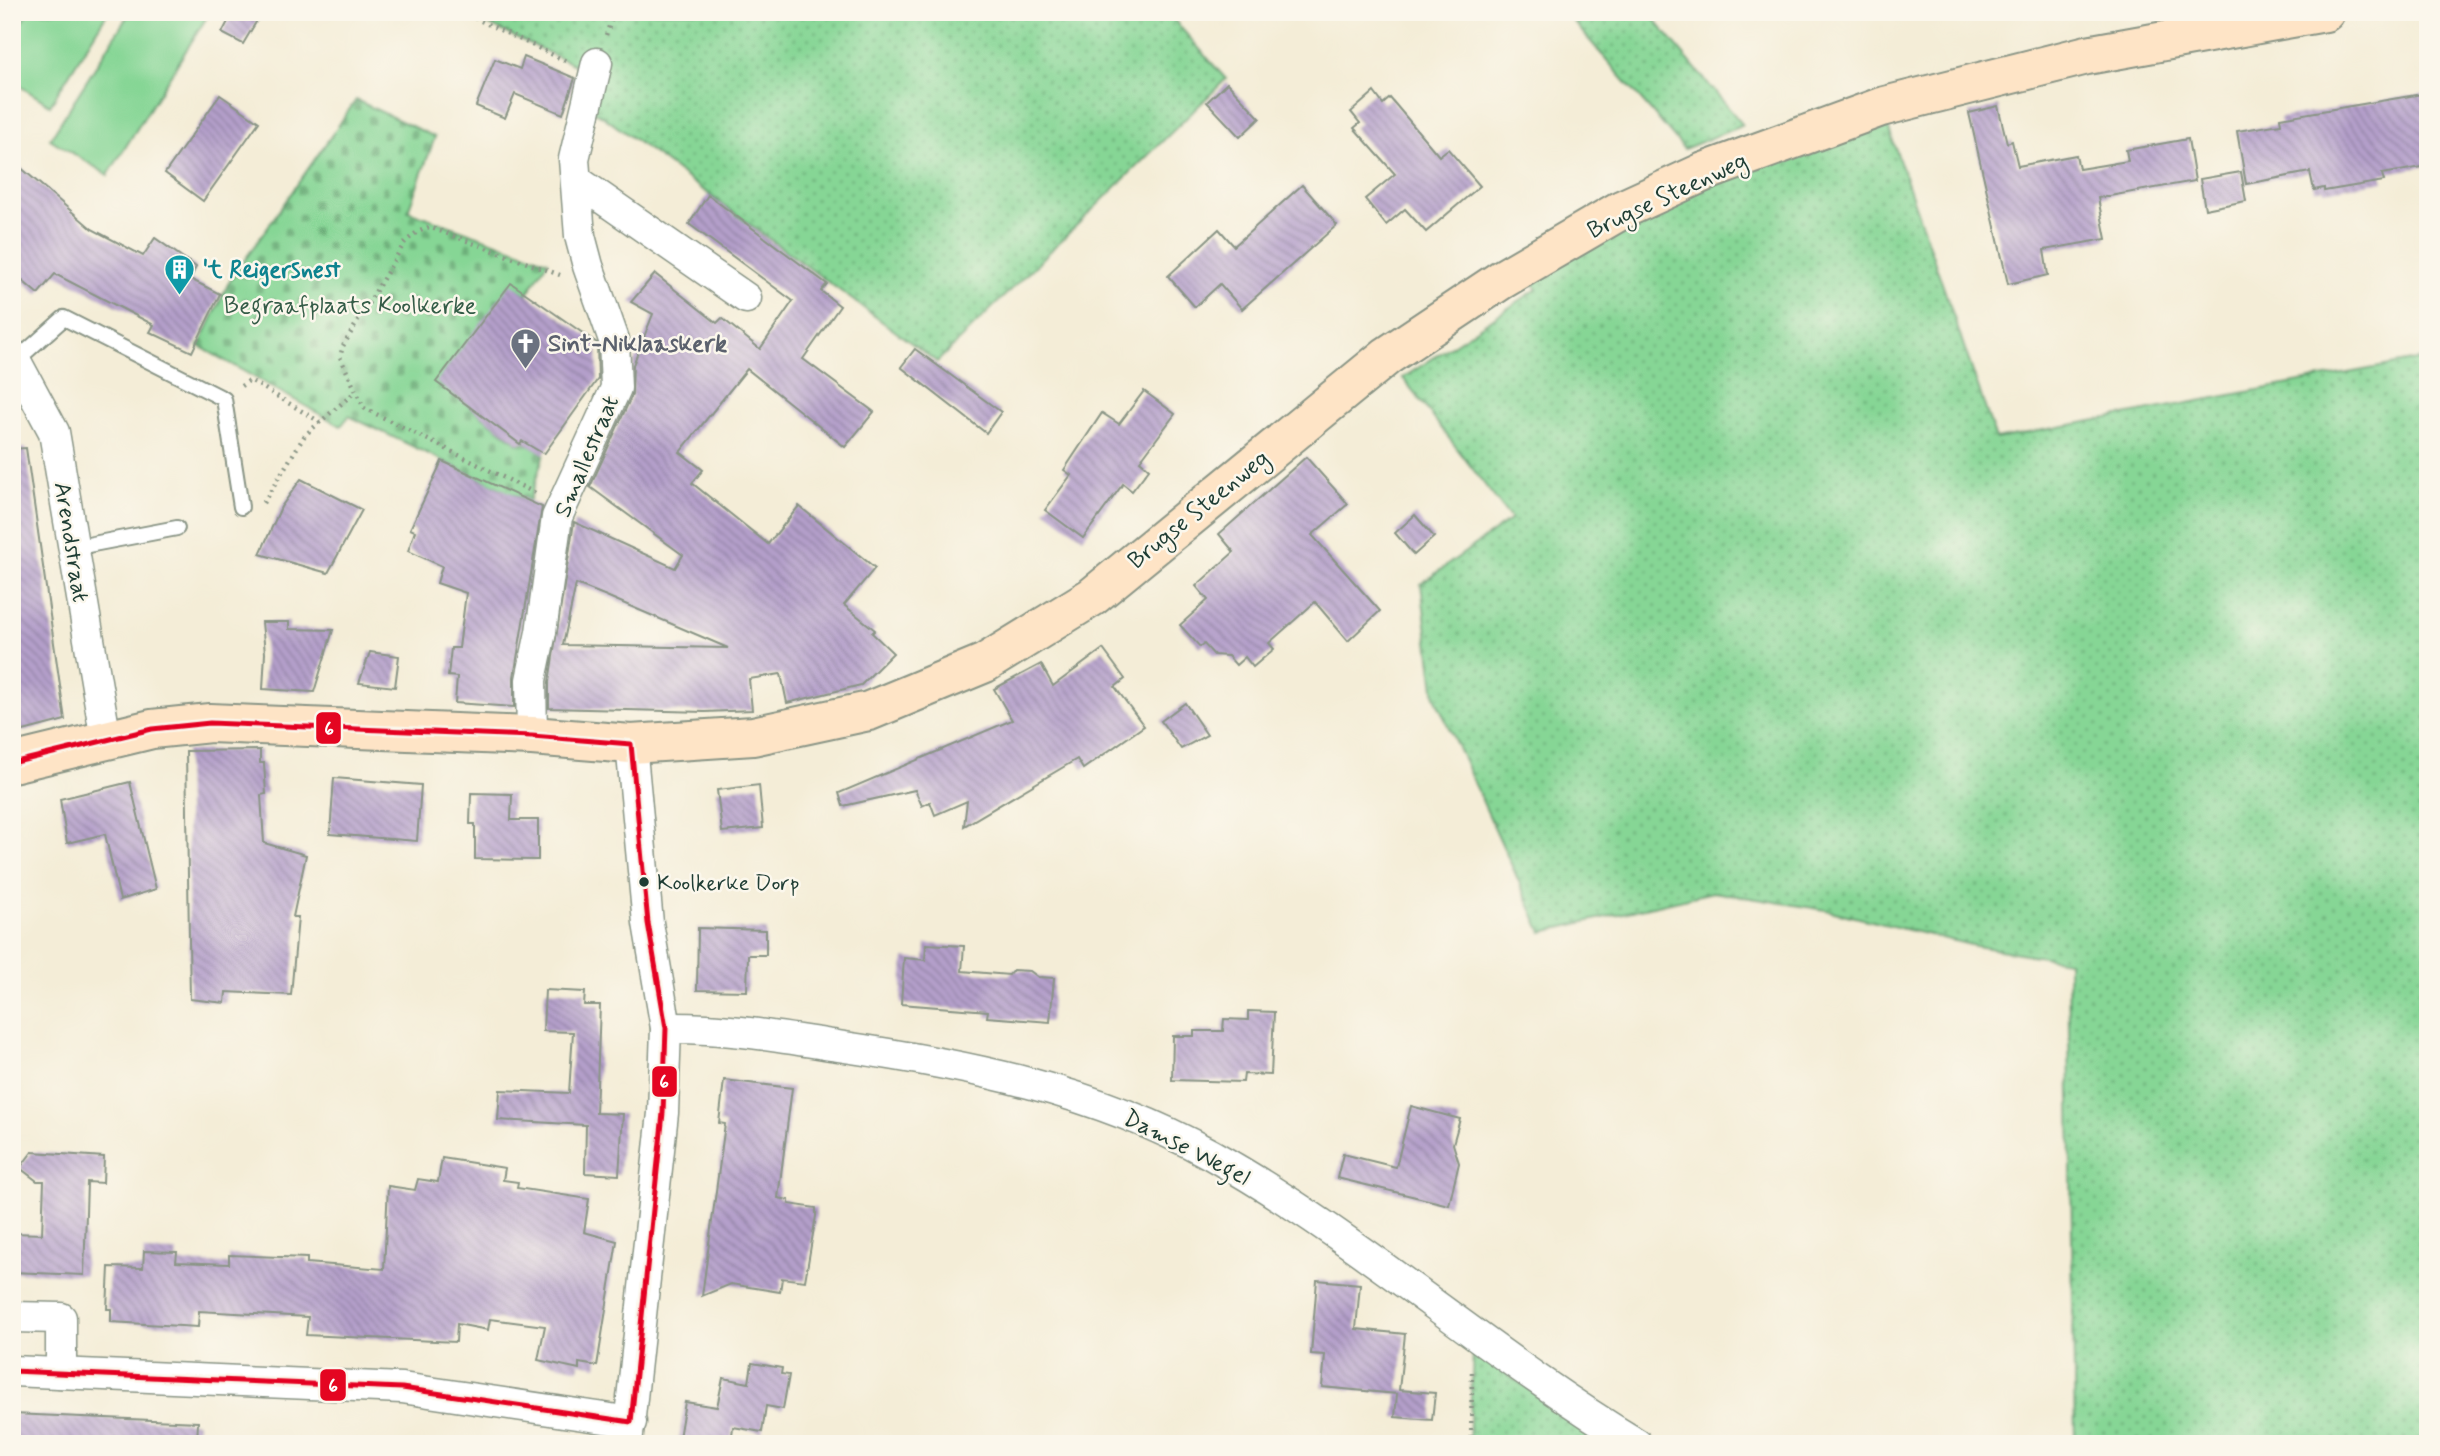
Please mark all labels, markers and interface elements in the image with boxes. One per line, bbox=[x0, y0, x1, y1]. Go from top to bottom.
street label: Brugse Steenweg bbox=[1583, 146, 1753, 249]
building icon: 't Reigersnest bbox=[163, 252, 197, 296]
place label: 't Reigersnest bbox=[203, 255, 341, 287]
park label: Begraafplaats Koolkerke bbox=[224, 291, 476, 325]
church icon: Sint-Niklaaskerk bbox=[508, 326, 542, 370]
place label: Sint-Niklaaskerk bbox=[548, 329, 727, 360]
street label: Smallestraat bbox=[548, 391, 627, 522]
street label: Brugse Steenweg bbox=[1122, 444, 1277, 578]
street label: Arendstraat bbox=[46, 480, 95, 605]
line badge: 6 bbox=[315, 711, 342, 745]
text: 6 bbox=[324, 717, 334, 742]
place label: Koolkerke Dorp bbox=[657, 870, 799, 898]
marker: Koolkerke Dorp bbox=[637, 875, 651, 889]
line badge: 6 bbox=[651, 1065, 678, 1098]
text: 6 bbox=[659, 1070, 669, 1095]
street label: Damse Wegel bbox=[1116, 1103, 1255, 1196]
line badge: 6 bbox=[319, 1368, 347, 1402]
text: 6 bbox=[328, 1374, 338, 1399]

